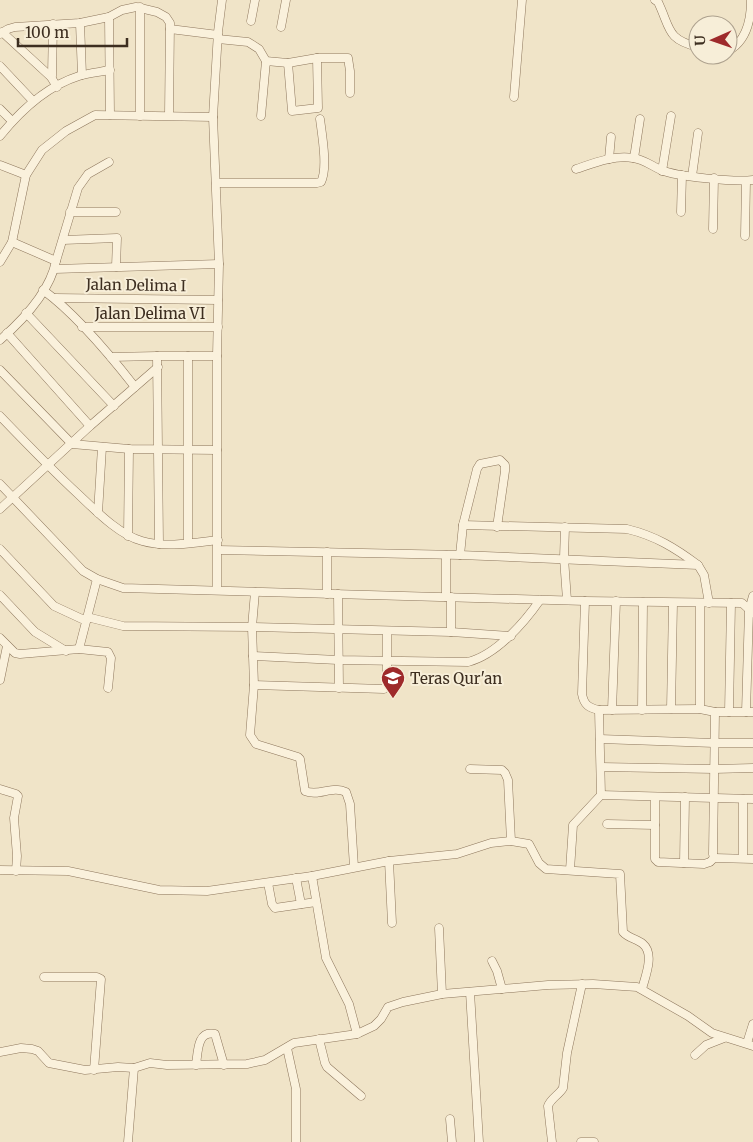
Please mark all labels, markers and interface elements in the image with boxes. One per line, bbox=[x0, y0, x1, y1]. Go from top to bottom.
scale bar bbox=[18, 15, 126, 47]
north arrow bbox=[688, 15, 738, 65]
text: 100 m bbox=[25, 23, 69, 42]
text: U bbox=[691, 34, 709, 46]
street label: Jalan Delima I bbox=[85, 275, 186, 295]
street label: Jalan Delima VI bbox=[94, 304, 205, 323]
school or university icon: Teras Qur'an bbox=[380, 665, 406, 699]
place label: Teras Qur'an bbox=[410, 669, 502, 688]

